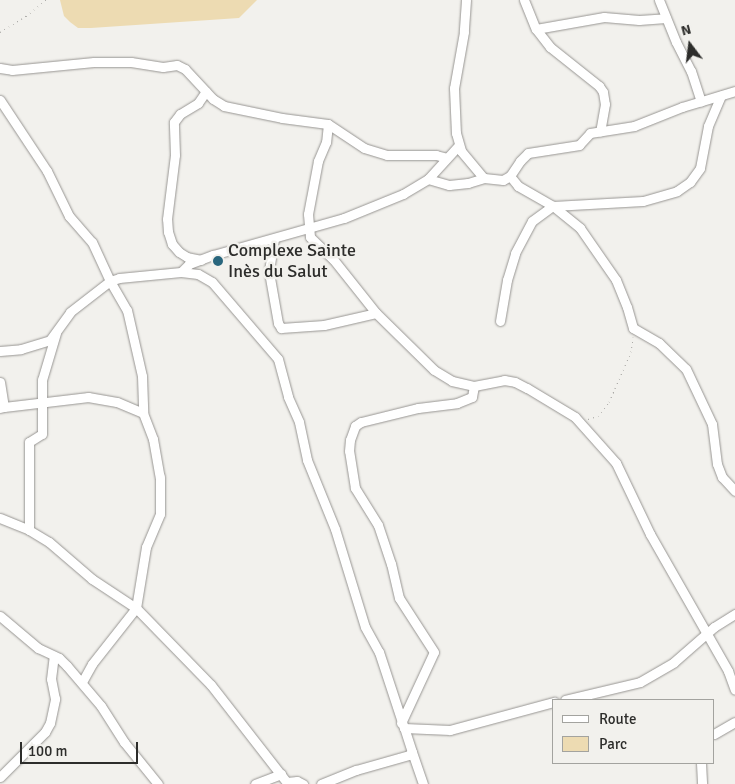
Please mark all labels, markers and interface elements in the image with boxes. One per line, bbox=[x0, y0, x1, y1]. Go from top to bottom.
north arrow bbox=[665, 20, 715, 70]
text: N bbox=[679, 21, 693, 40]
place label: Complexe Sainte Inès du Salut bbox=[228, 240, 356, 282]
marker: Complexe Sainte Inès du Salut bbox=[212, 255, 224, 267]
legend bbox=[552, 699, 715, 764]
text: Route bbox=[599, 710, 636, 728]
scale bar bbox=[22, 732, 140, 764]
text: Parc bbox=[599, 735, 627, 753]
text: 100 m bbox=[28, 742, 68, 760]

